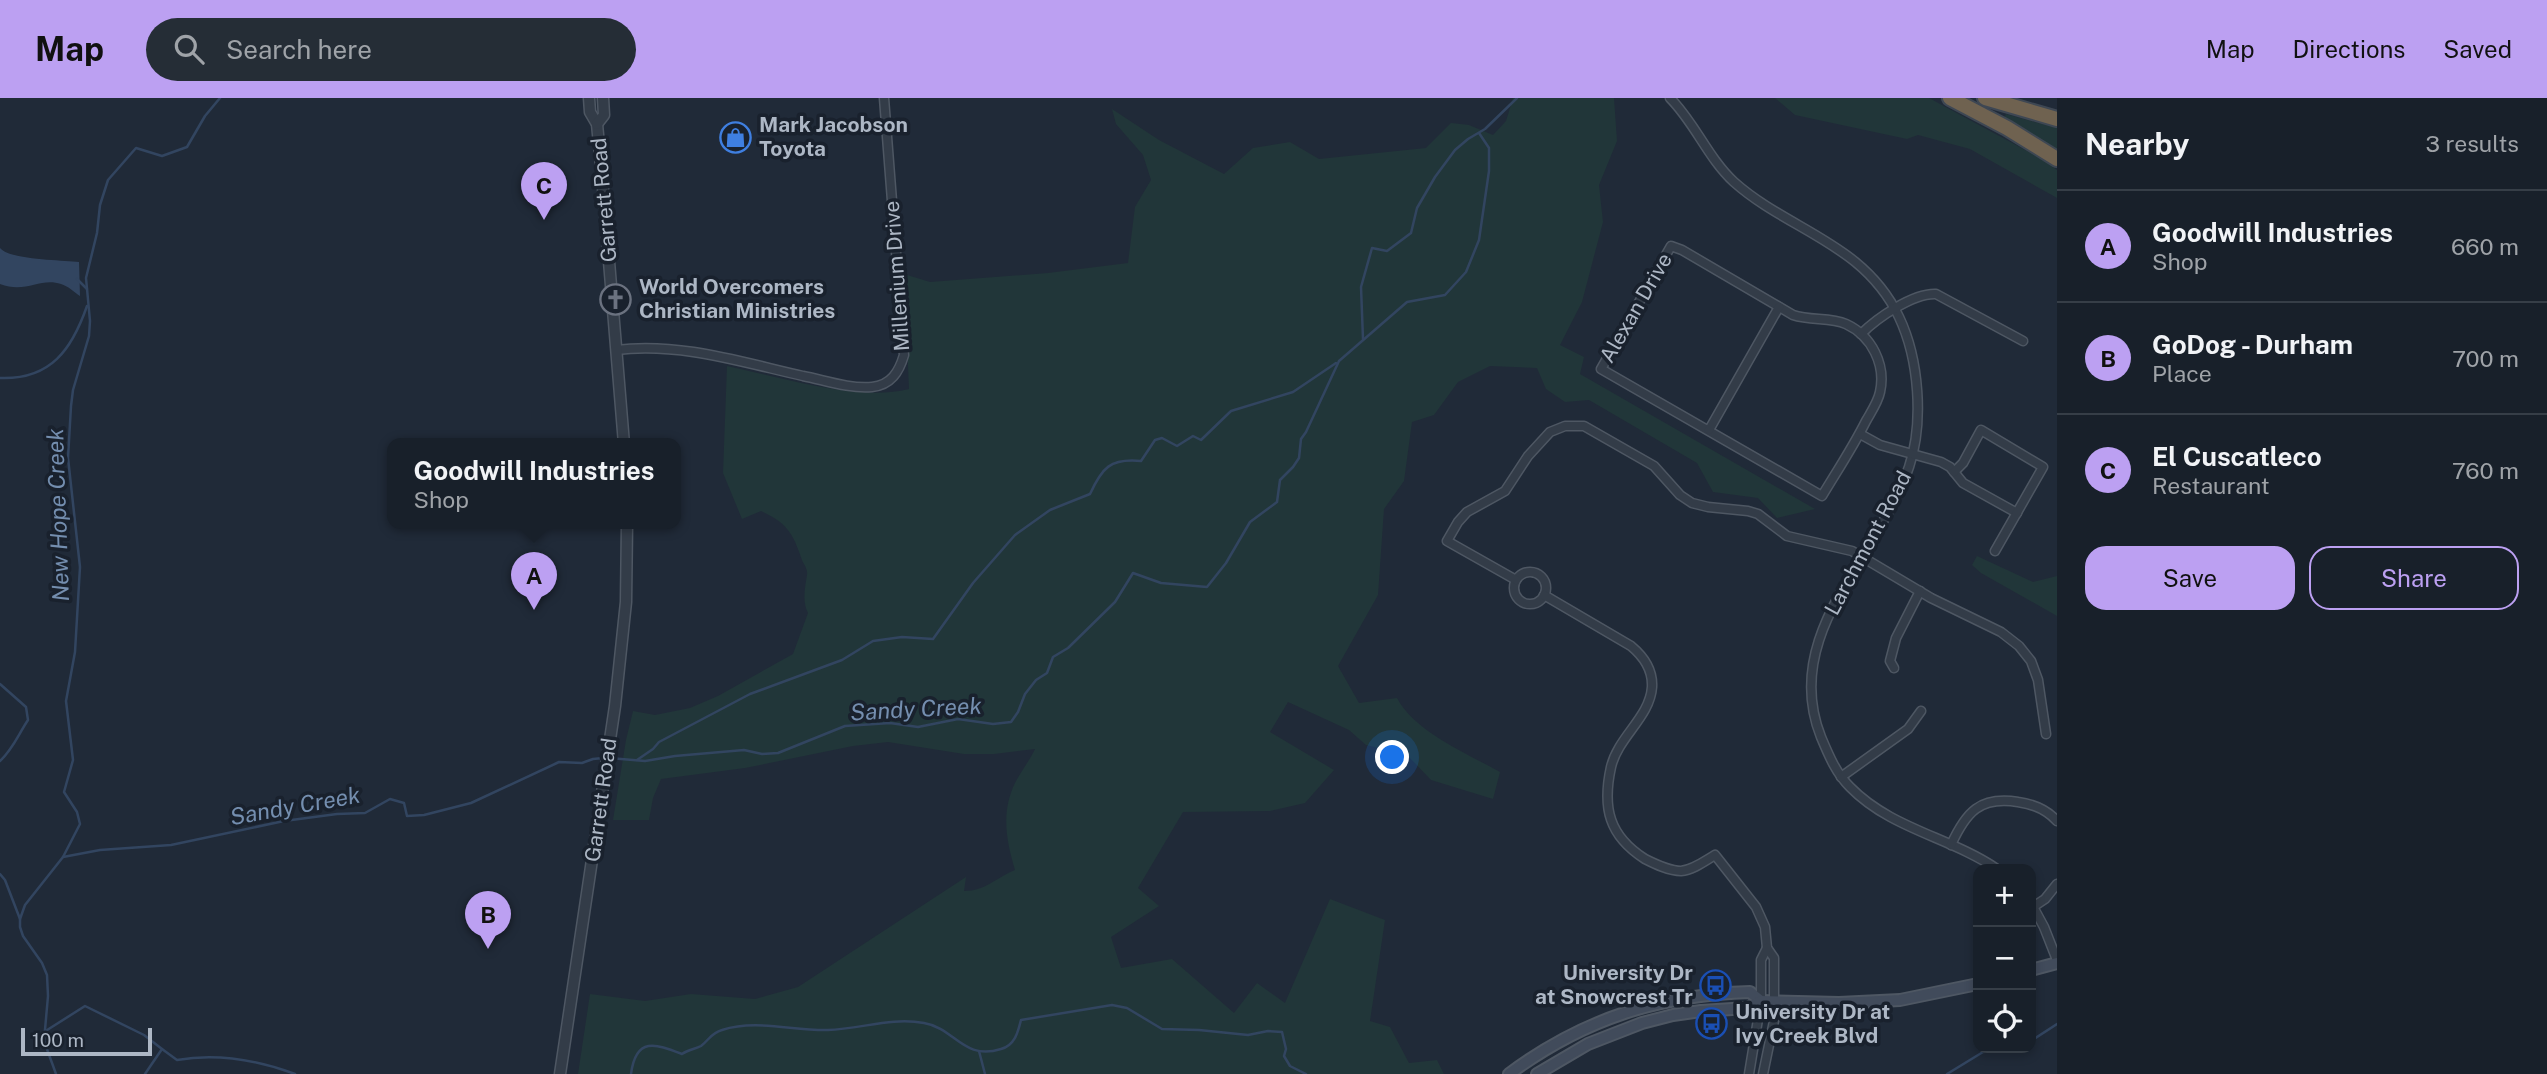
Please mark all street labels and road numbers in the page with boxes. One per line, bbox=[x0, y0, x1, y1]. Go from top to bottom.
street label: Garrett Road bbox=[586, 137, 621, 263]
street label: Millenium Drive bbox=[879, 200, 914, 352]
street label: Alexan Drive bbox=[1594, 248, 1677, 367]
street label: Larchmont Road bbox=[1819, 466, 1916, 619]
street label: Garrett Road bbox=[579, 736, 622, 863]

